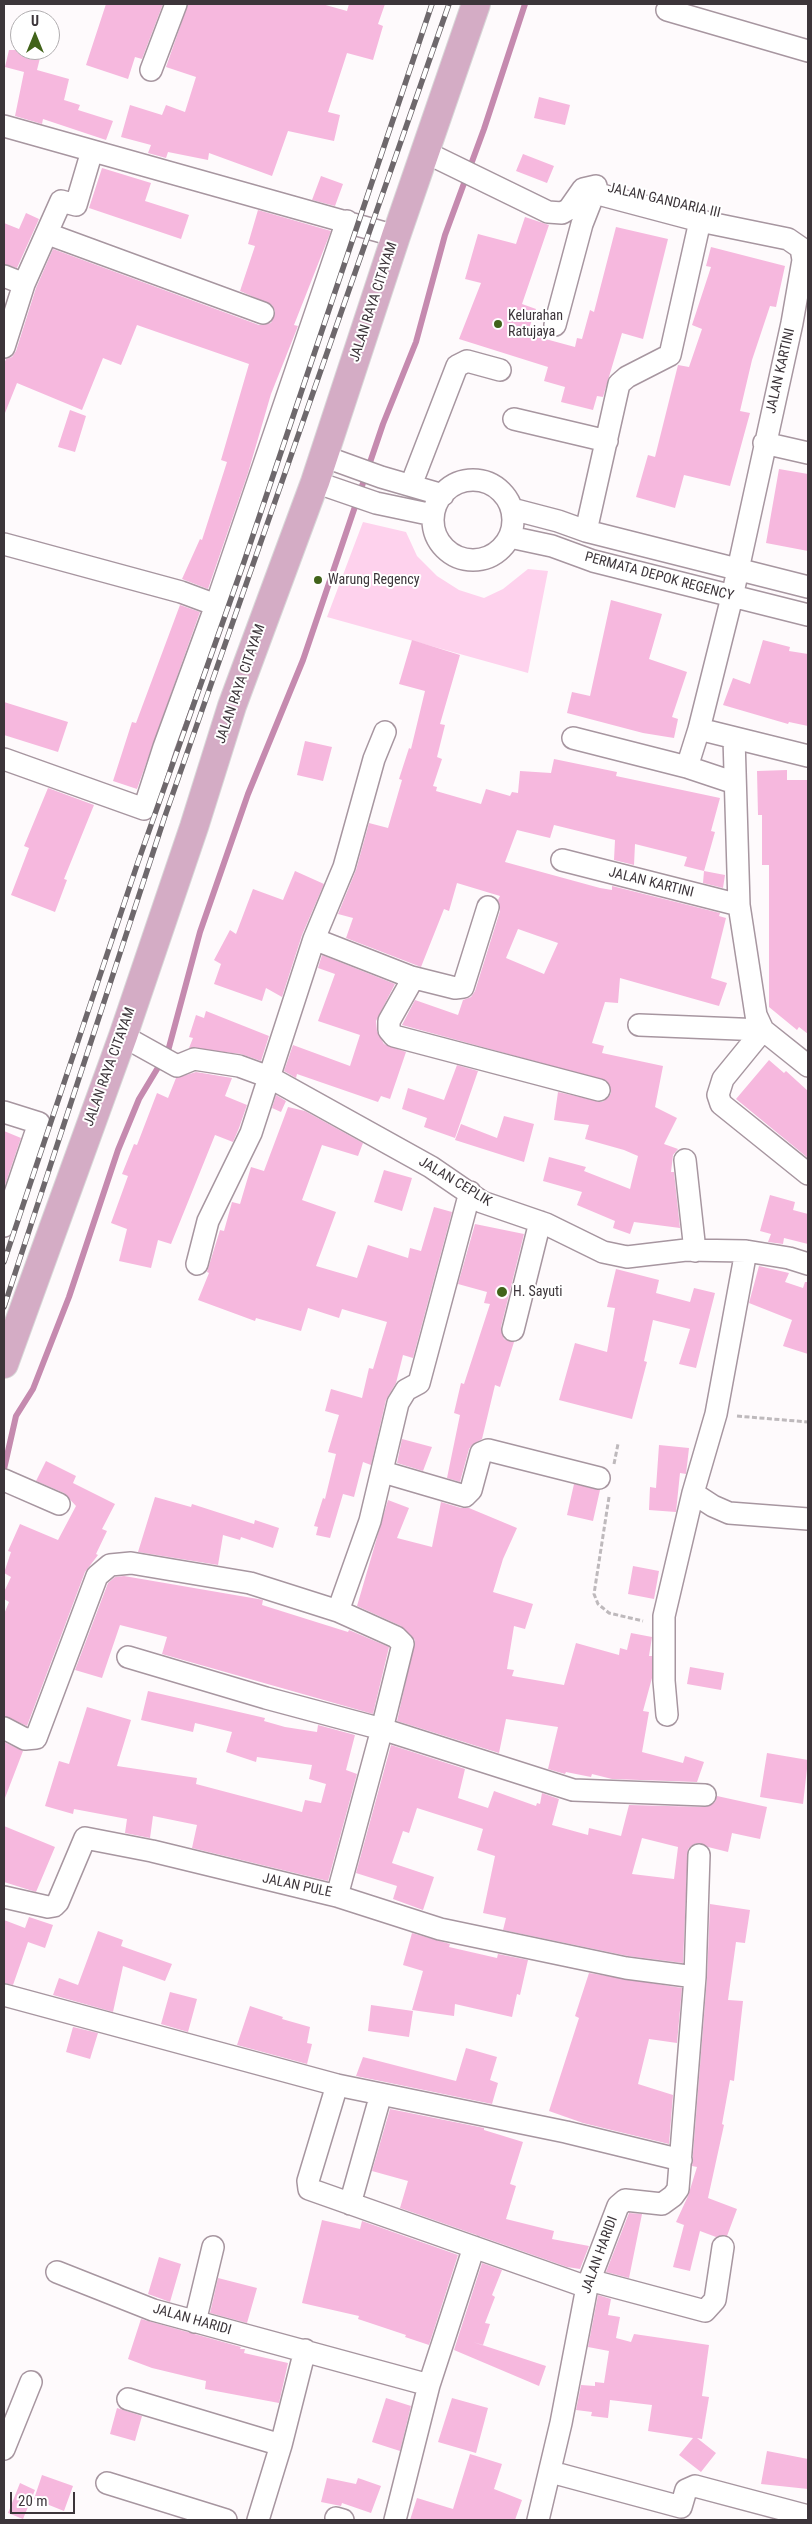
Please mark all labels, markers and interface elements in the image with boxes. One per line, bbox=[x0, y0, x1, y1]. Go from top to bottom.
north arrow bbox=[10, 10, 60, 60]
text: U bbox=[31, 13, 39, 29]
street label: JALAN GANDARIA III bbox=[606, 180, 722, 222]
street label: JALAN RAYA CITAYAM bbox=[347, 240, 401, 364]
place label: Kelurahan Ratujaya bbox=[508, 308, 563, 341]
marker: Kelurahan Ratujaya bbox=[492, 318, 504, 330]
street label: JALAN KARTINI bbox=[763, 327, 799, 415]
street label: PERMATA DEPOK REGENCY bbox=[583, 549, 735, 605]
place label: Warung Regency bbox=[328, 572, 420, 588]
marker: Warung Regency bbox=[312, 574, 324, 586]
street label: JALAN RAYA CITAYAM bbox=[213, 622, 269, 746]
street label: JALAN KARTINI bbox=[607, 864, 695, 902]
street label: JALAN RAYA CITAYAM bbox=[81, 1005, 139, 1129]
street label: JALAN CEPLIK bbox=[416, 1154, 494, 1210]
place label: H. Sayuti bbox=[513, 1284, 562, 1300]
marker: H. Sayuti bbox=[495, 1285, 509, 1299]
street label: JALAN PULE bbox=[261, 1870, 333, 1902]
street label: JALAN HARIDI bbox=[578, 2214, 622, 2296]
street label: JALAN HARIDI bbox=[151, 2301, 233, 2339]
scale bar bbox=[12, 2482, 78, 2514]
text: 20 m bbox=[18, 2492, 48, 2510]

